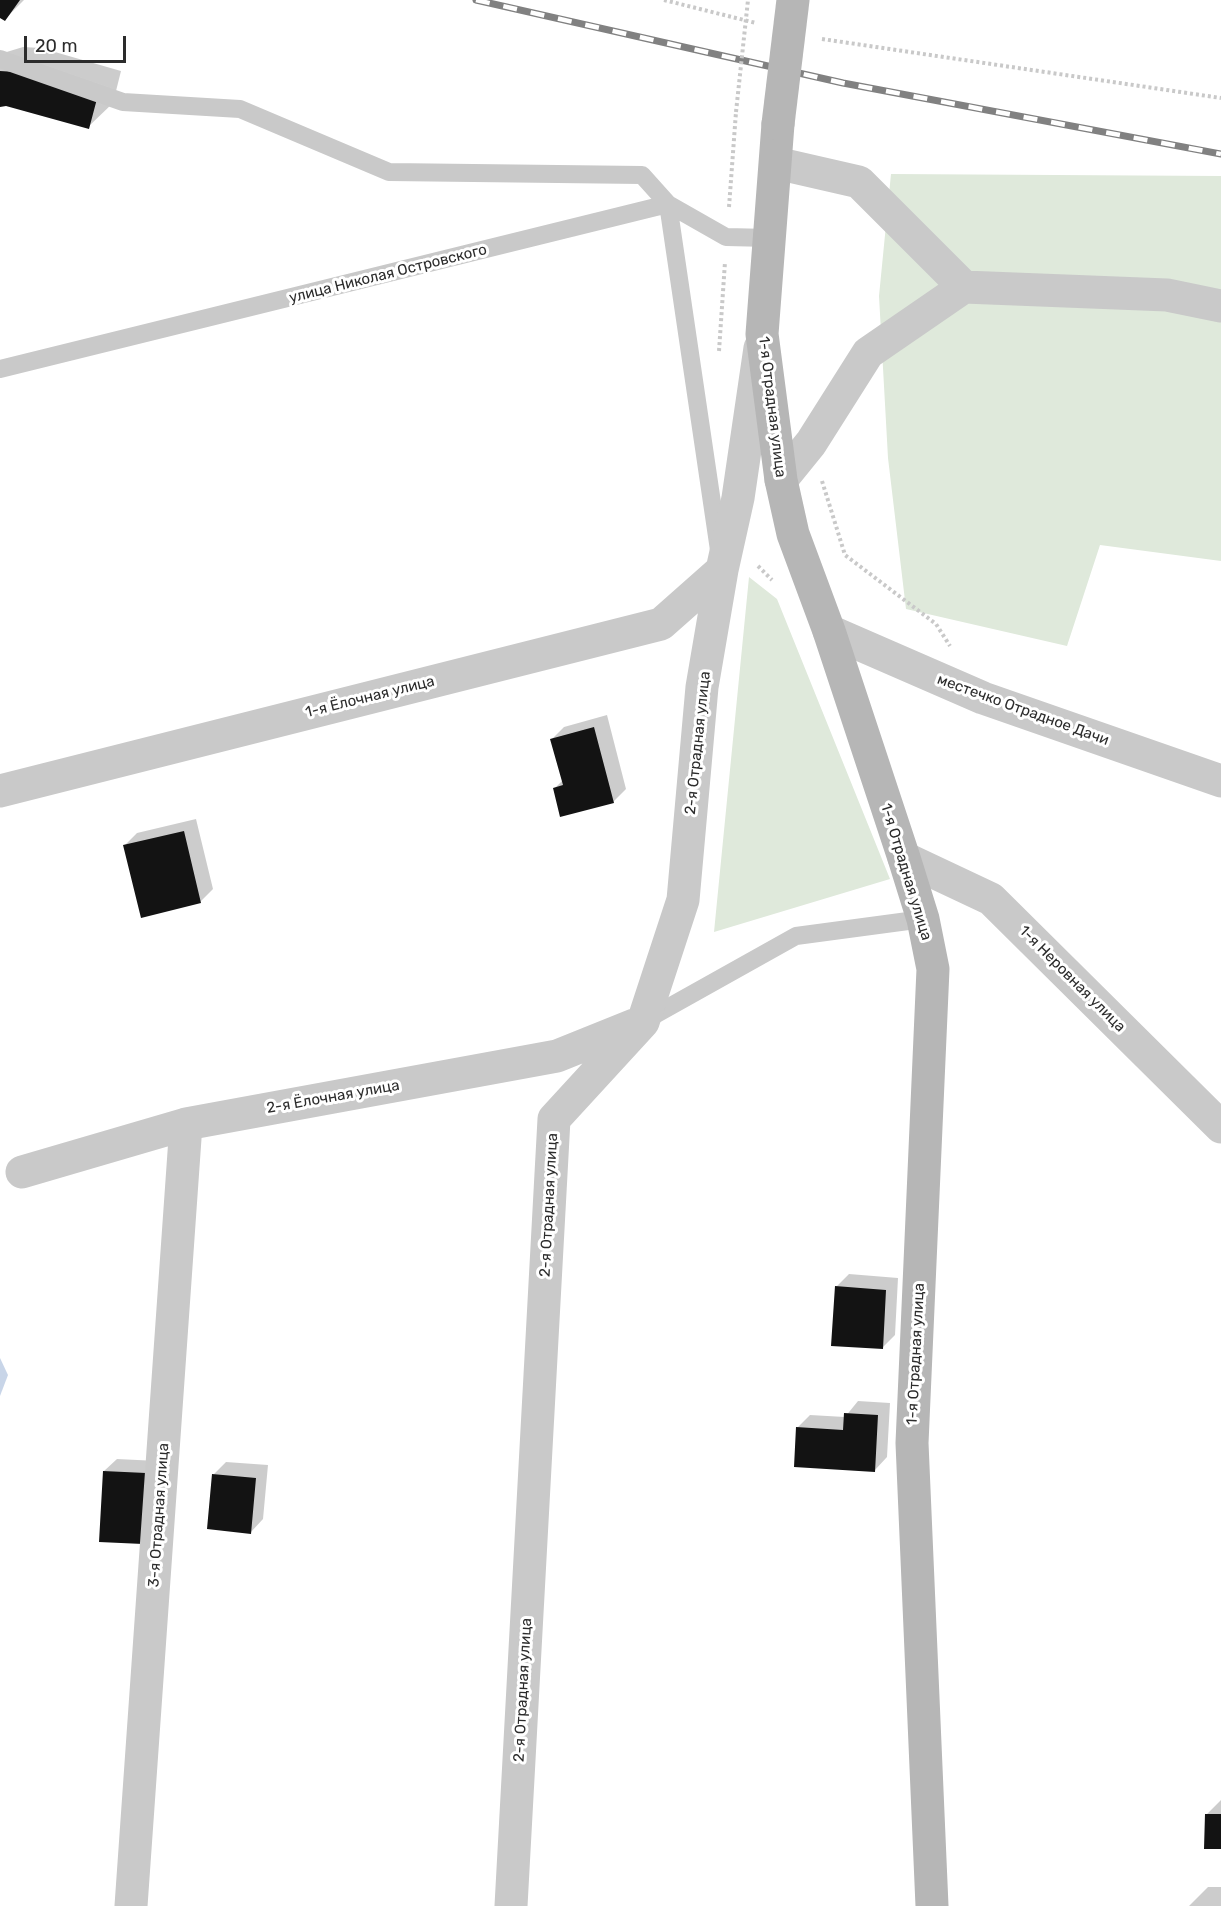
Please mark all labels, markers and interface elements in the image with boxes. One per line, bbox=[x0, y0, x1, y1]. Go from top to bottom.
scale bar bbox=[27, 24, 129, 62]
text: 20 m bbox=[35, 35, 77, 57]
street label: улица Николая Островского bbox=[287, 241, 489, 307]
street label: 1-я Отрадная улица bbox=[754, 335, 790, 479]
street label: 2-я Отрадная улица bbox=[682, 670, 714, 816]
street label: местечко Отрадное Дачи bbox=[935, 671, 1111, 749]
street label: 1-я Ёлочная улица bbox=[303, 672, 437, 722]
street label: 1-я Отрадная улица bbox=[877, 801, 935, 943]
street label: 1-я Неровная улица bbox=[1015, 922, 1129, 1036]
street label: 2-я Ёлочная улица bbox=[265, 1076, 401, 1118]
street label: 2-я Отрадная улица bbox=[536, 1133, 562, 1277]
street label: 1-я Отрадная улица bbox=[903, 1283, 929, 1425]
street label: 3-я Отрадная улица bbox=[145, 1442, 173, 1588]
street label: 2-я Отрадная улица bbox=[510, 1618, 536, 1762]

